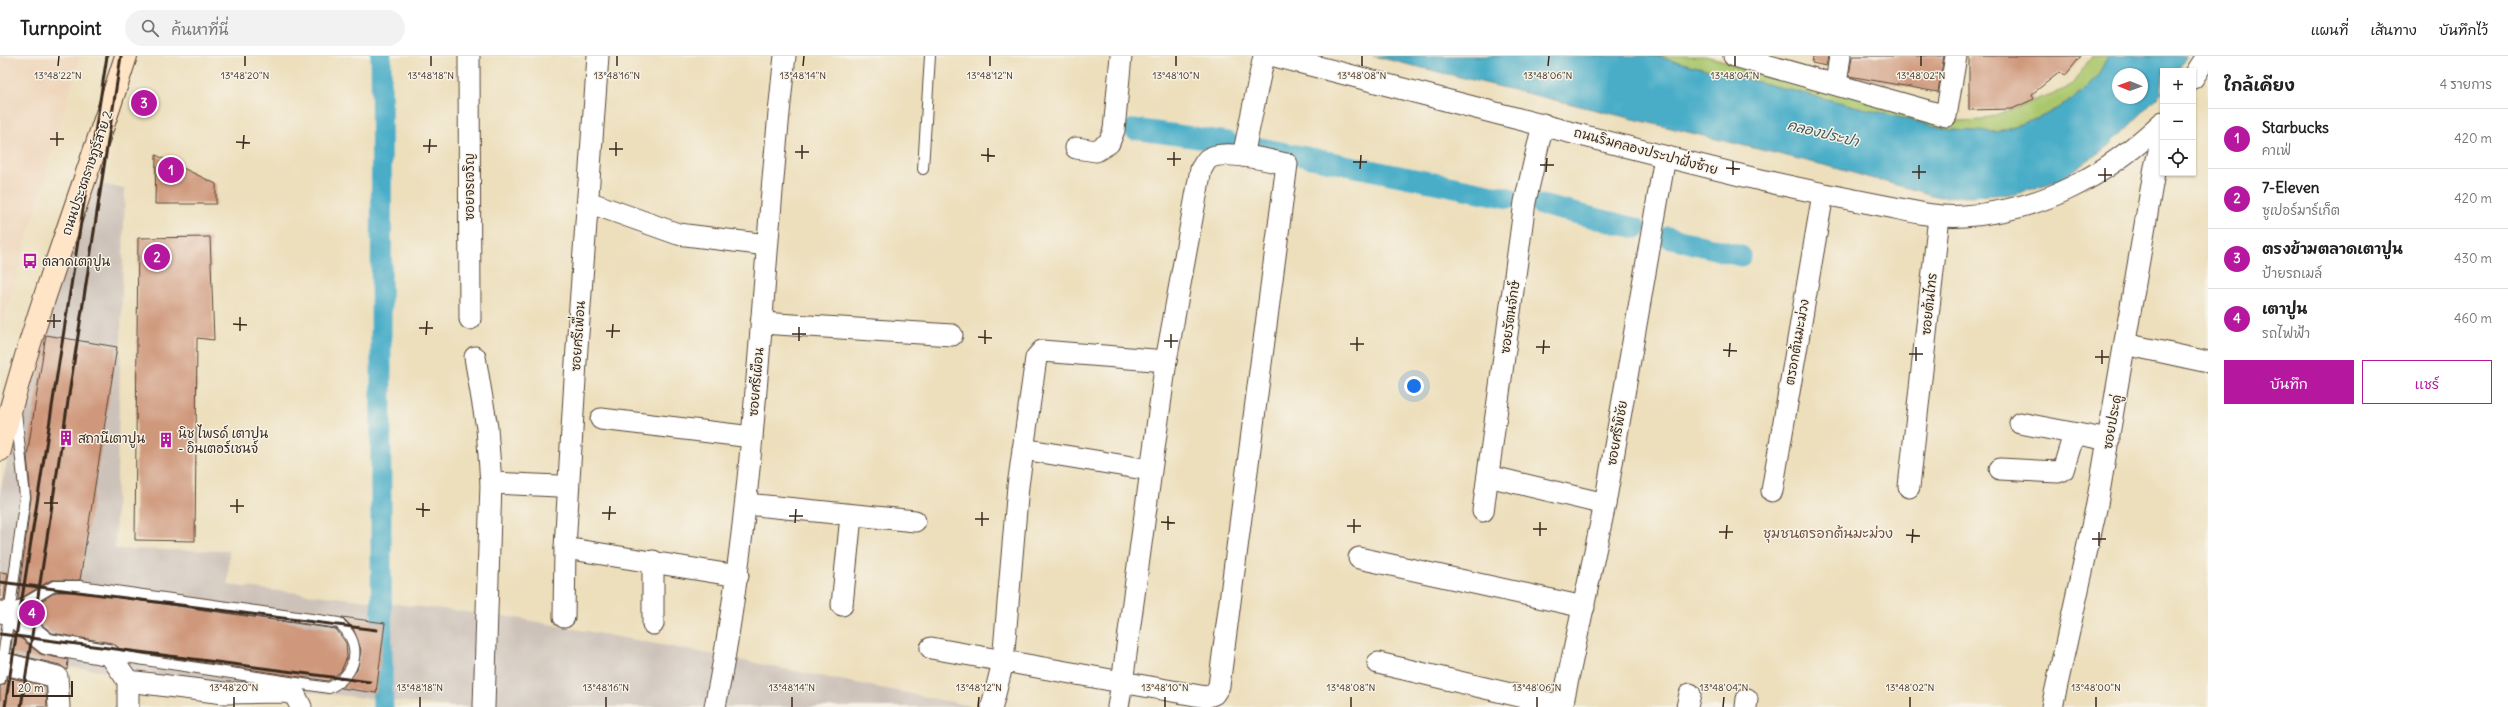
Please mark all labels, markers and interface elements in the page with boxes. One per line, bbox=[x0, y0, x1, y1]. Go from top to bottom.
search box bbox=[125, 10, 405, 46]
text: Turnpoint bbox=[20, 16, 101, 40]
icon: search bbox=[139, 17, 161, 39]
text: ค้นหาที่นี่ bbox=[171, 20, 228, 39]
text: แผนที่ bbox=[2311, 21, 2348, 39]
text: เส้นทาง bbox=[2370, 21, 2417, 39]
text: บันทึกไว้ bbox=[2439, 21, 2488, 39]
north arrow bbox=[2112, 68, 2148, 104]
map controls bbox=[2160, 68, 2196, 176]
button: + bbox=[2160, 68, 2196, 104]
text: 13°48'22"N bbox=[34, 69, 82, 82]
text: 13°48'20"N bbox=[221, 69, 269, 82]
text: 13°48'18"N bbox=[408, 69, 454, 82]
text: 13°48'16"N bbox=[594, 69, 640, 82]
text: 13°48'14"N bbox=[780, 69, 826, 82]
text: 13°48'12"N bbox=[967, 69, 1013, 82]
text: 13°48'10"N bbox=[1152, 69, 1200, 82]
text: 13°48'08"N bbox=[1338, 69, 1386, 82]
text: 13°48'06"N bbox=[1524, 69, 1572, 82]
text: 13°48'04"N bbox=[1711, 69, 1759, 82]
text: 13°48'02"N bbox=[1897, 69, 1945, 82]
text: ใกล้เคียง bbox=[2224, 74, 2295, 96]
text: 4 รายการ bbox=[2440, 76, 2492, 93]
pin: 3 bbox=[131, 88, 157, 118]
button: − bbox=[2160, 104, 2196, 140]
street label: ถนนประชาราษฎร์สาย 2 bbox=[57, 108, 116, 238]
water label: คลองประปา bbox=[1785, 115, 1861, 151]
text: Starbucks bbox=[2262, 118, 2329, 137]
street label: ถนนริมคลองประปาฝั่งซ้าย bbox=[1572, 119, 1721, 178]
text: 1 bbox=[2234, 130, 2240, 147]
text: 420 m bbox=[2454, 130, 2492, 147]
button: locate bbox=[2160, 140, 2196, 176]
text: คาเฟ่ bbox=[2262, 142, 2291, 159]
street label: ซอยจรเจริญ bbox=[461, 153, 478, 221]
pin: 1 bbox=[158, 155, 184, 185]
text: 7-Eleven bbox=[2262, 178, 2320, 197]
text: 2 bbox=[2233, 190, 2241, 207]
text: 420 m bbox=[2454, 190, 2492, 207]
text: ซูเปอร์มาร์เก็ต bbox=[2262, 202, 2340, 219]
text: ตรงข้ามตลาดเตาปูน bbox=[2262, 239, 2403, 258]
pin: 2 bbox=[144, 242, 170, 272]
text: 3 bbox=[2233, 250, 2241, 267]
text: 430 m bbox=[2454, 250, 2492, 267]
bus stop icon: ตลาดเตาปูน bbox=[21, 252, 39, 270]
place label: ตลาดเตาปูน bbox=[42, 253, 111, 271]
text: ป้ายรถเมล์ bbox=[2262, 265, 2322, 282]
street label: ซอยต้นไทร bbox=[1916, 272, 1941, 336]
street label: ซอยรัตนจักษ์ bbox=[1495, 279, 1524, 355]
street label: ตรอกต้นมะม่วง bbox=[1781, 297, 1813, 386]
street label: ซอยศรีเพื่อน bbox=[562, 299, 589, 372]
text: เตาปูน bbox=[2262, 299, 2307, 318]
text: 4 bbox=[2233, 310, 2241, 327]
text: 460 m bbox=[2454, 310, 2492, 327]
text: รถไฟฟ้า bbox=[2262, 325, 2310, 342]
street label: ซอยศรีเผือน bbox=[745, 346, 768, 417]
button: บันทึก bbox=[2224, 360, 2354, 404]
button: แชร์ bbox=[2362, 360, 2492, 404]
your location bbox=[1404, 376, 1424, 396]
street label: ซอยประดู่ bbox=[2099, 393, 2126, 451]
street label: ซอยศรีพิชัย bbox=[1603, 399, 1631, 467]
place label: นิช ไพรด์ เตาปูน - อินเตอร์เชนจ์ bbox=[178, 424, 268, 457]
building icon: สถานีเตาปูน bbox=[57, 429, 75, 447]
place label: สถานีเตาปูน bbox=[78, 430, 145, 448]
building icon: นิช ไพรด์ เตาปูน - อินเตอร์เชนจ์ bbox=[157, 431, 175, 449]
district label: ชุมชนตรอกต้นมะม่วง bbox=[1763, 524, 1893, 543]
pin: 4 bbox=[19, 598, 45, 628]
scale bar bbox=[12, 679, 73, 698]
text: 20 m bbox=[18, 681, 44, 695]
text: 13°48'20"N bbox=[210, 681, 258, 694]
text: 13°48'18"N bbox=[397, 681, 443, 694]
text: 13°48'16"N bbox=[583, 681, 629, 694]
text: 13°48'14"N bbox=[769, 681, 815, 694]
text: 13°48'12"N bbox=[956, 681, 1002, 694]
text: 13°48'10"N bbox=[1141, 681, 1189, 694]
text: 13°48'08"N bbox=[1327, 681, 1375, 694]
text: 13°48'06"N bbox=[1513, 681, 1561, 694]
text: 13°48'04"N bbox=[1700, 681, 1748, 694]
text: 13°48'02"N bbox=[1886, 681, 1934, 694]
text: 13°48'00"N bbox=[2071, 681, 2121, 694]

